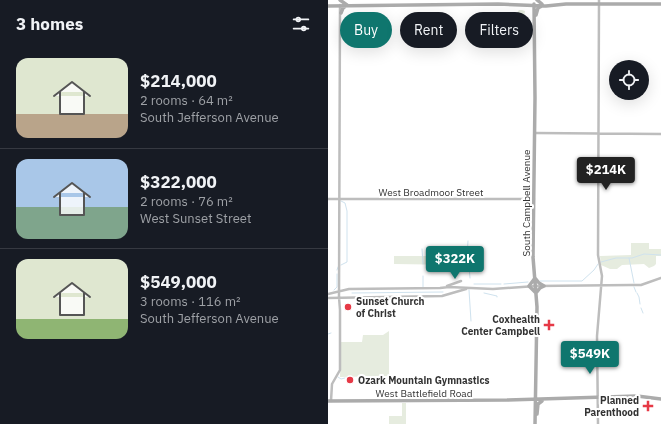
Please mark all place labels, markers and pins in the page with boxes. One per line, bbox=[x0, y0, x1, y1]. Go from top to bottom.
pin: $214K bbox=[578, 157, 634, 191]
pin: $322K bbox=[427, 246, 483, 280]
place label: Sunset Church of Christ bbox=[356, 295, 425, 320]
marker: Sunset Church of Christ bbox=[343, 302, 353, 312]
place label: Coxhealth Center Campbell bbox=[461, 313, 540, 338]
marker: Coxhealth Center Campbell bbox=[543, 319, 555, 331]
pin: $549K bbox=[562, 341, 618, 375]
place label: Ozark Mountain Gymnastics bbox=[358, 374, 490, 387]
marker: Ozark Mountain Gymnastics bbox=[345, 375, 355, 385]
place label: Planned Parenthood bbox=[584, 394, 639, 419]
marker: Planned Parenthood bbox=[642, 400, 654, 412]

